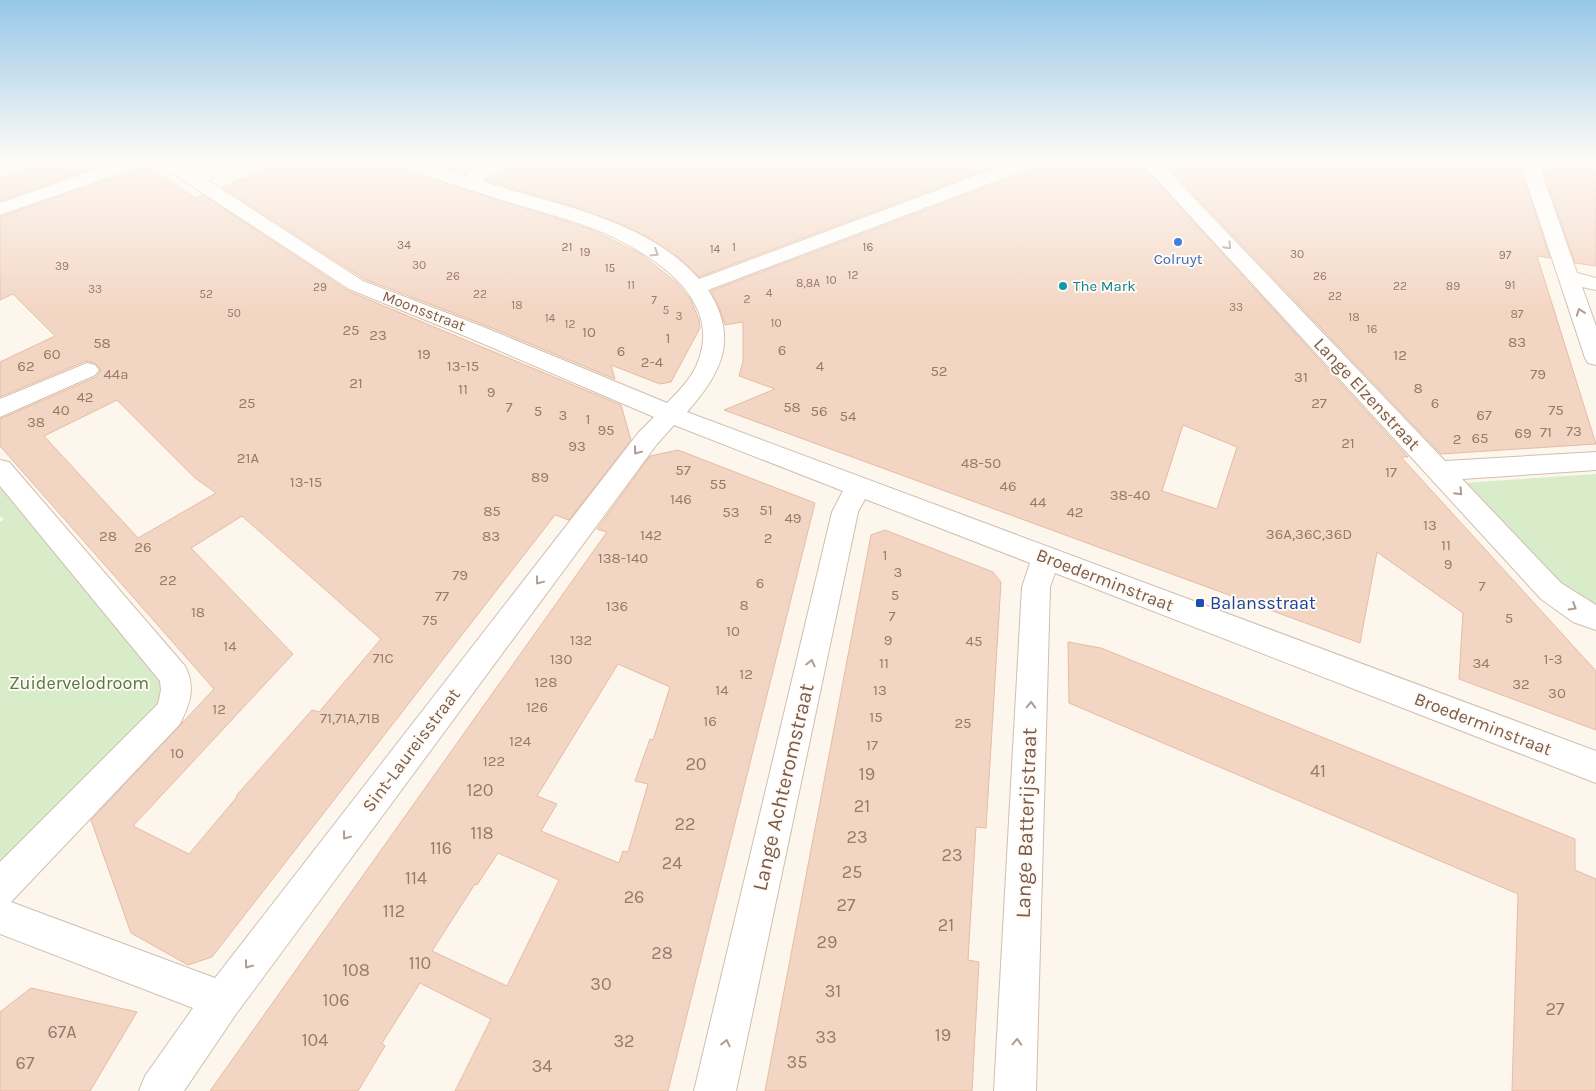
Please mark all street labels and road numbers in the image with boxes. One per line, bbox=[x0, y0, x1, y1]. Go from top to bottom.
street label: Moonsstraat bbox=[380, 287, 468, 335]
street label: Lange Elzenstraat bbox=[1309, 333, 1425, 455]
street label: Broederminstraat bbox=[1033, 544, 1177, 616]
street label: Lange Achteromstraat bbox=[747, 681, 819, 893]
street label: Sint-Laureisstraat bbox=[357, 684, 465, 816]
street label: Broederminstraat bbox=[1411, 688, 1555, 760]
street label: Lange Batterijstraat bbox=[1011, 727, 1041, 919]

